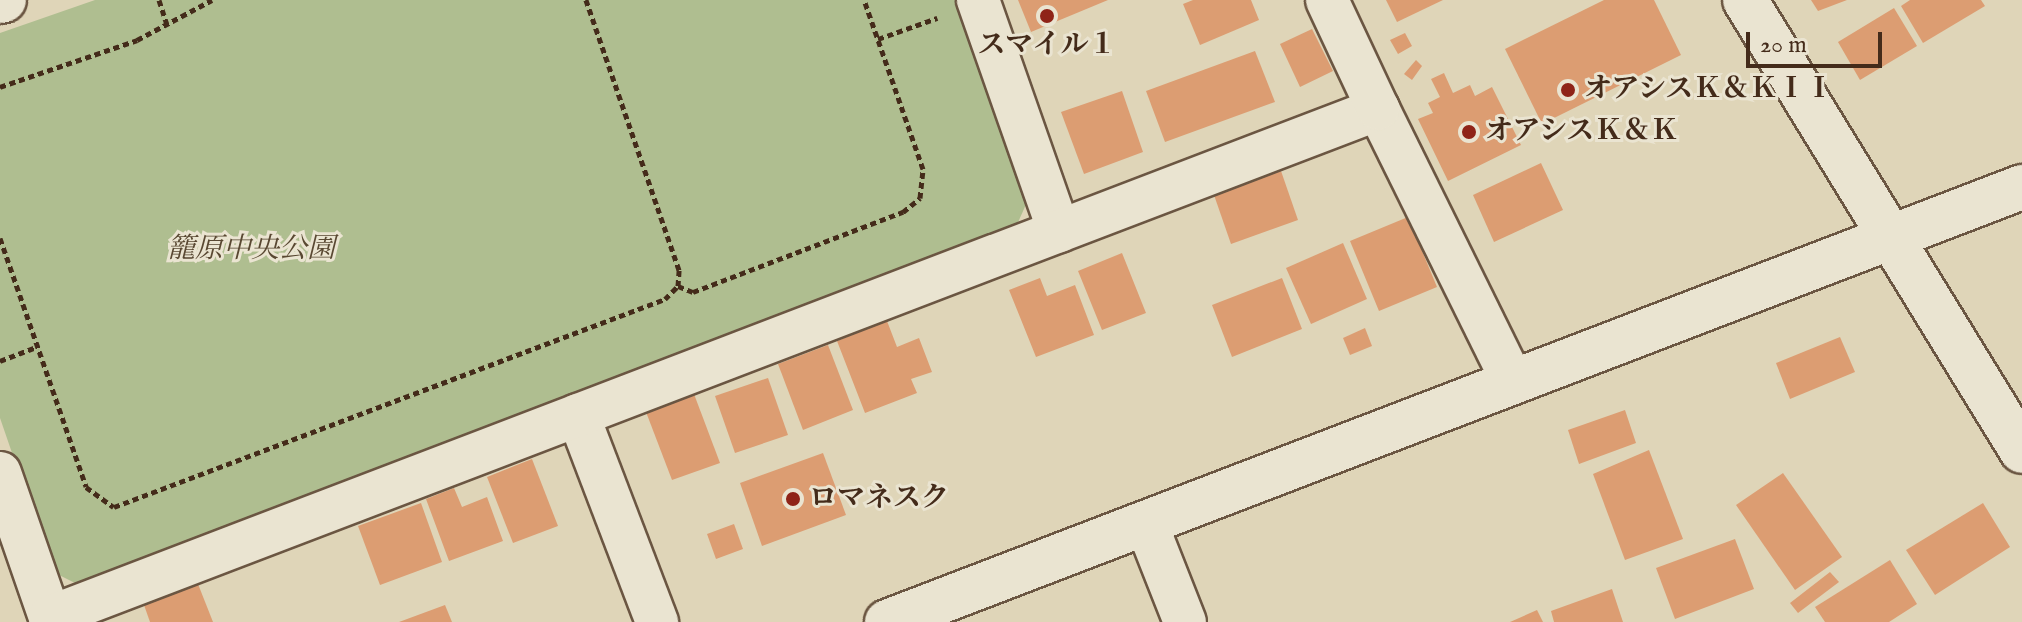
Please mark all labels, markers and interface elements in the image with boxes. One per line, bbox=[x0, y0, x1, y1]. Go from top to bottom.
marker: スマイル１ bbox=[1038, 7, 1056, 25]
scale bar bbox=[1750, 16, 1886, 66]
place label: スマイル１ bbox=[977, 29, 1117, 63]
text: 20 m bbox=[1760, 30, 1807, 61]
place label: オアシスＫ＆ＫＩＩ bbox=[1584, 73, 1836, 107]
marker: オアシスＫ＆ＫＩＩ bbox=[1559, 81, 1577, 99]
place label: オアシスＫ＆Ｋ bbox=[1485, 115, 1681, 149]
marker: オアシスＫ＆Ｋ bbox=[1460, 123, 1478, 141]
park label: 籠原中央公園 bbox=[167, 233, 335, 267]
place label: ロマネスク bbox=[809, 482, 949, 516]
marker: ロマネスク bbox=[784, 490, 802, 508]

